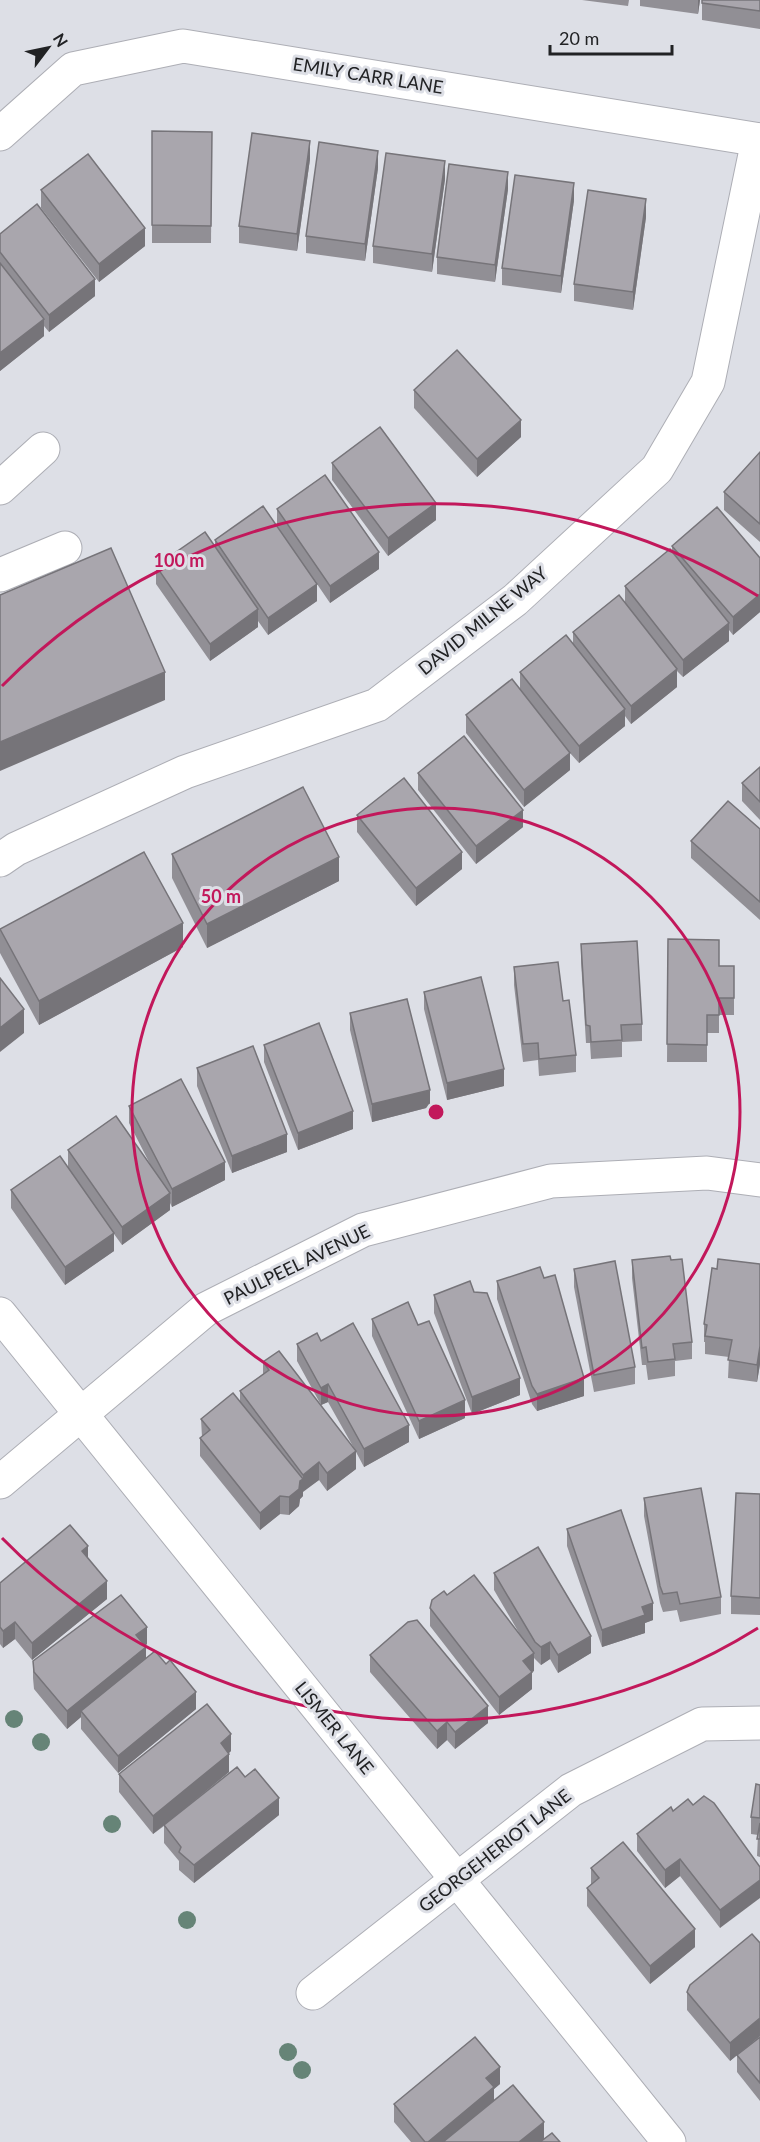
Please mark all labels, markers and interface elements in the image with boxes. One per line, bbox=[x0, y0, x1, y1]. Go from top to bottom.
north arrow bbox=[18, 18, 78, 78]
scale bar bbox=[550, 18, 672, 56]
text: 20 m bbox=[559, 27, 599, 49]
text: N bbox=[50, 30, 72, 50]
street label: EMILY CARR LANE bbox=[291, 52, 445, 98]
text: 100 m bbox=[154, 549, 204, 571]
street label: DAVID MILNE WAY bbox=[413, 561, 552, 679]
text: 50 m bbox=[201, 885, 241, 907]
centre of rings bbox=[426, 1102, 446, 1122]
street label: PAULPEEL AVENUE bbox=[220, 1219, 373, 1309]
street label: LISMER LANE bbox=[291, 1677, 379, 1778]
street label: GEORGEHERIOT LANE bbox=[414, 1784, 575, 1916]

